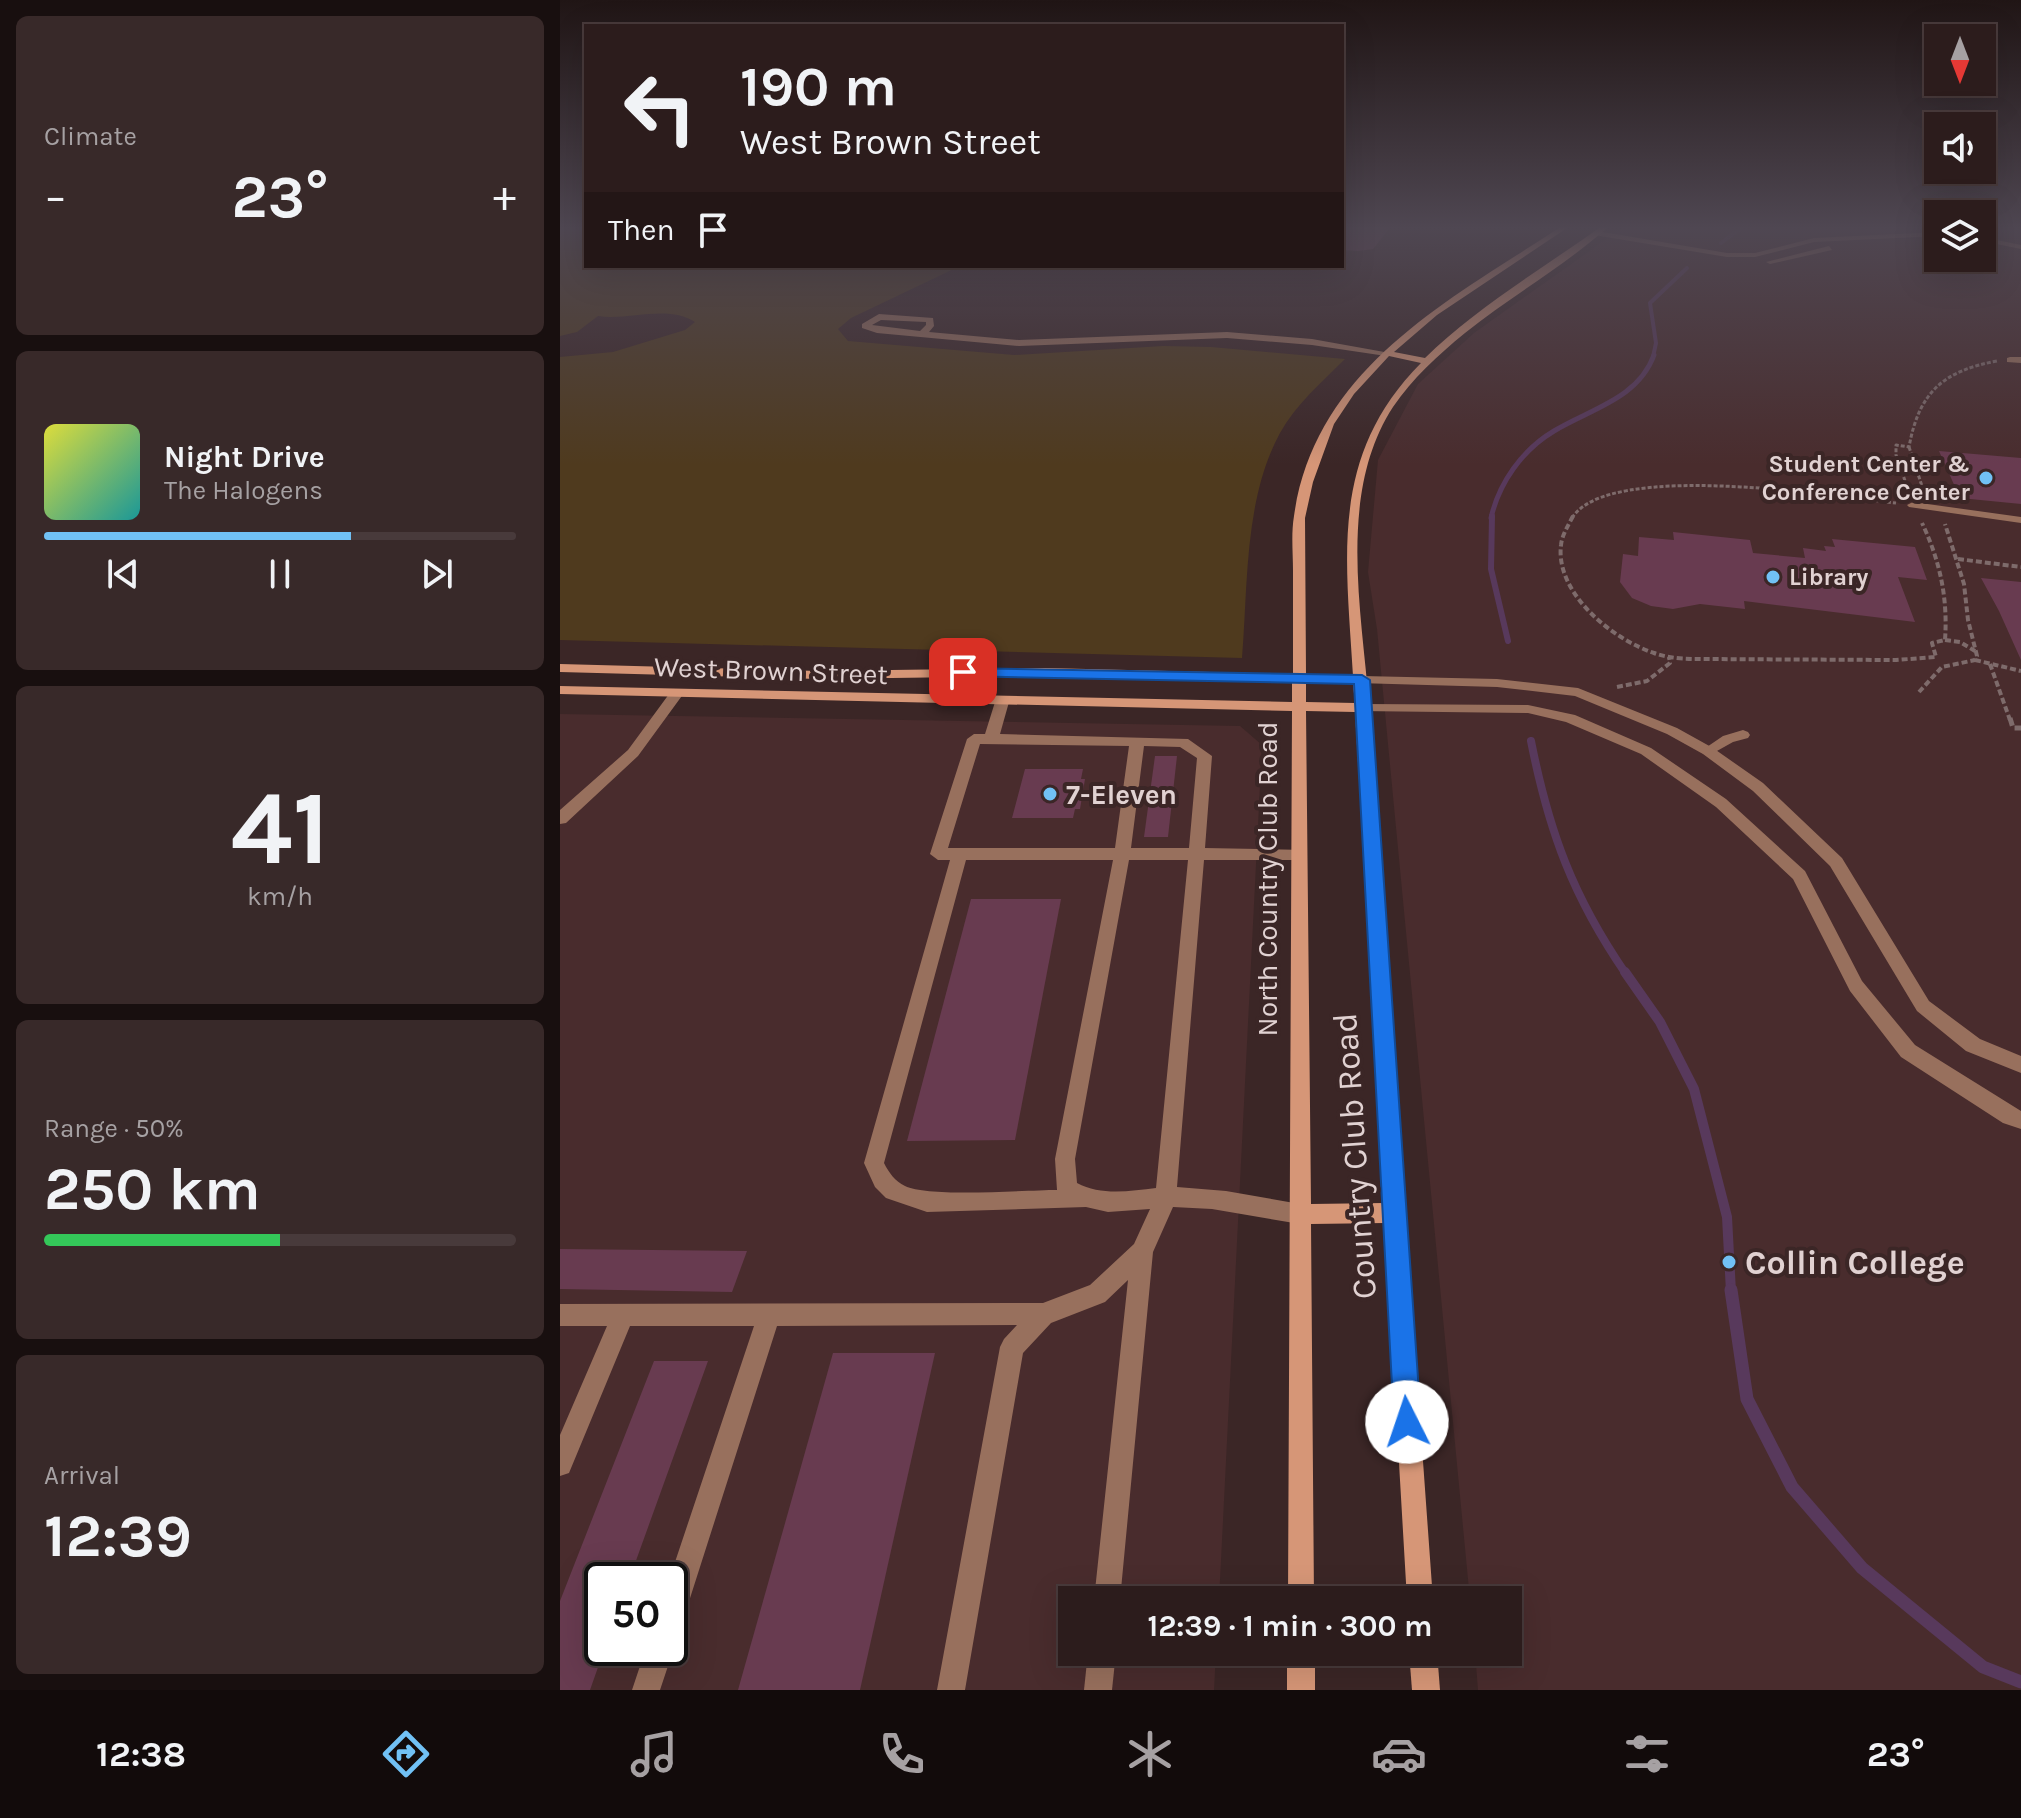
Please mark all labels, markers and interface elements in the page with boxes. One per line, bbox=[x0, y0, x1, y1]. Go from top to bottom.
north arrow bbox=[1924, 24, 1996, 96]
map controls bbox=[1924, 24, 1996, 272]
text: 190 m bbox=[740, 54, 897, 119]
icon: left bbox=[608, 56, 712, 160]
button: sound bbox=[1924, 112, 1996, 184]
text: Climate bbox=[44, 121, 137, 152]
text: West Brown Street bbox=[740, 121, 1041, 163]
text: 23° bbox=[232, 162, 328, 232]
text: − bbox=[44, 171, 67, 222]
text: + bbox=[493, 171, 516, 222]
button: layers bbox=[1924, 200, 1996, 272]
icon: arrive bbox=[691, 208, 735, 252]
text: Then bbox=[608, 212, 675, 248]
text: Night Drive bbox=[164, 439, 325, 475]
place label: Student Center & Conference Center bbox=[1762, 450, 1971, 506]
marker: Student Center & Conference Center bbox=[1977, 469, 1995, 487]
text: The Halogens bbox=[164, 475, 323, 506]
icon: previous bbox=[101, 552, 145, 596]
icon: pause bbox=[258, 552, 302, 596]
icon: next bbox=[415, 552, 459, 596]
place label: Library bbox=[1789, 563, 1868, 591]
marker: Library bbox=[1764, 568, 1782, 586]
pin bbox=[929, 638, 997, 706]
street label: West Brown Street bbox=[654, 650, 888, 691]
icon: arrive bbox=[941, 650, 985, 694]
street label: North Country Club Road bbox=[1251, 722, 1284, 1036]
text: 41 bbox=[231, 768, 329, 889]
place label: 7-Eleven bbox=[1066, 778, 1177, 811]
marker: 7-Eleven bbox=[1041, 785, 1059, 803]
text: km/h bbox=[247, 881, 313, 912]
street label: Country Club Road bbox=[1325, 1011, 1385, 1300]
text: Range · 50% bbox=[44, 1113, 184, 1144]
text: 250 km bbox=[44, 1154, 261, 1224]
place label: Collin College bbox=[1745, 1243, 1965, 1283]
marker: Collin College bbox=[1720, 1253, 1738, 1271]
position arrow bbox=[1365, 1380, 1449, 1464]
text: Arrival bbox=[44, 1460, 120, 1491]
text: 12:39 bbox=[44, 1501, 192, 1571]
speed limit sign: 50 bbox=[584, 1562, 688, 1666]
text: 12:39 · 1 min · 300 m bbox=[1147, 1608, 1433, 1644]
icon: directions bbox=[378, 1726, 434, 1782]
icon: music bbox=[626, 1726, 682, 1782]
icon: phone bbox=[874, 1726, 930, 1782]
icon: climate bbox=[1122, 1726, 1178, 1782]
icon: car bbox=[1371, 1726, 1427, 1782]
icon: filters bbox=[1619, 1726, 1675, 1782]
text: 12:38 bbox=[96, 1733, 186, 1775]
text: 23° bbox=[1867, 1733, 1925, 1775]

